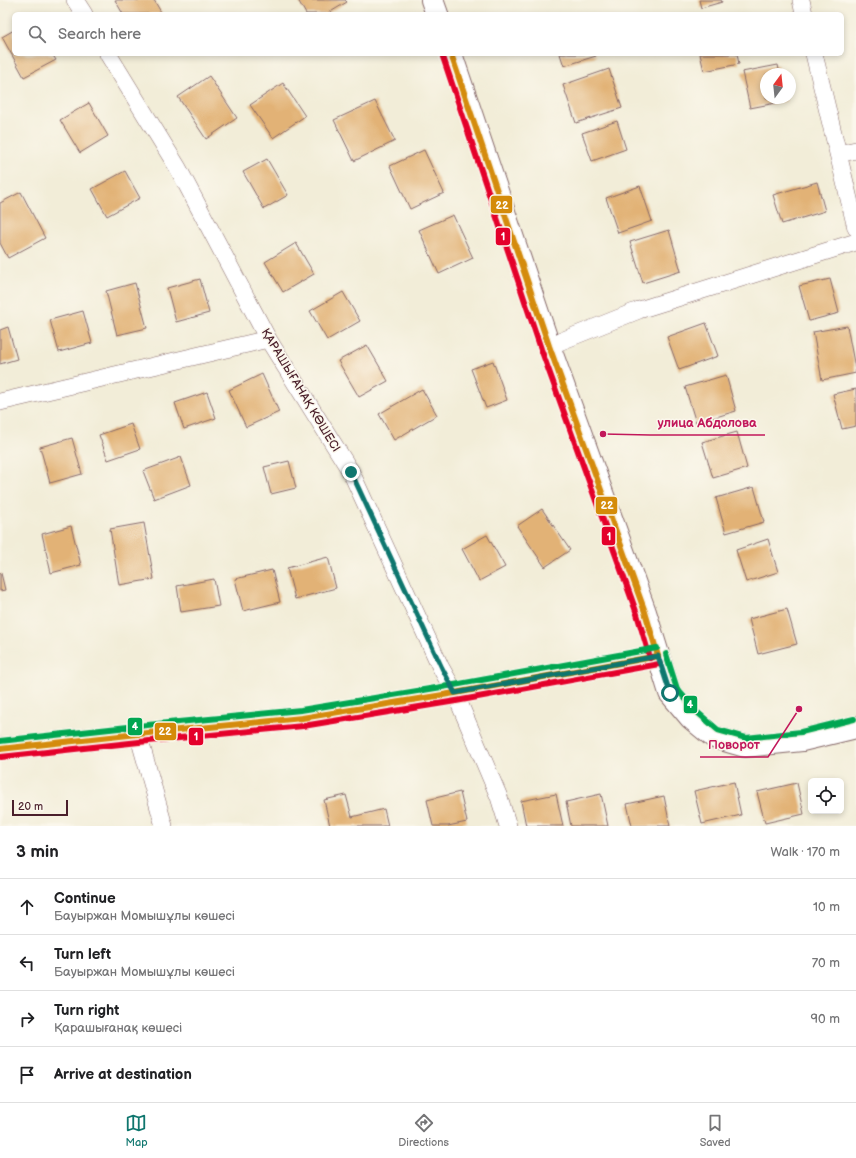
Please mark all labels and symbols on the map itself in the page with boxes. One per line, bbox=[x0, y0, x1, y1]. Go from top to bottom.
north arrow bbox=[760, 68, 796, 104]
line badge: 22 bbox=[490, 195, 513, 214]
text: 22 bbox=[495, 199, 509, 212]
line badge: 1 bbox=[495, 227, 511, 246]
text: 1 bbox=[501, 230, 505, 243]
street label: ҚАРАШЫҒАНАҚ КӨШЕСІ bbox=[258, 326, 343, 455]
callout: улица Абдолова bbox=[650, 410, 765, 435]
text: улица Абдолова bbox=[657, 415, 757, 431]
route end bbox=[342, 463, 360, 481]
line badge: 22 bbox=[595, 496, 618, 515]
text: 22 bbox=[600, 499, 614, 512]
line badge: 1 bbox=[601, 526, 616, 546]
text: 1 bbox=[607, 530, 611, 543]
route start bbox=[661, 684, 679, 702]
line badge: 4 bbox=[683, 695, 698, 714]
text: 4 bbox=[687, 698, 694, 711]
line badge: 4 bbox=[127, 717, 143, 736]
text: 4 bbox=[132, 720, 139, 733]
line badge: 22 bbox=[154, 722, 177, 741]
text: 22 bbox=[158, 725, 172, 738]
line badge: 1 bbox=[188, 727, 204, 746]
text: 1 bbox=[194, 730, 198, 743]
callout: Поворот bbox=[700, 732, 768, 757]
text: Поворот bbox=[708, 737, 761, 753]
scale bar bbox=[12, 798, 68, 817]

